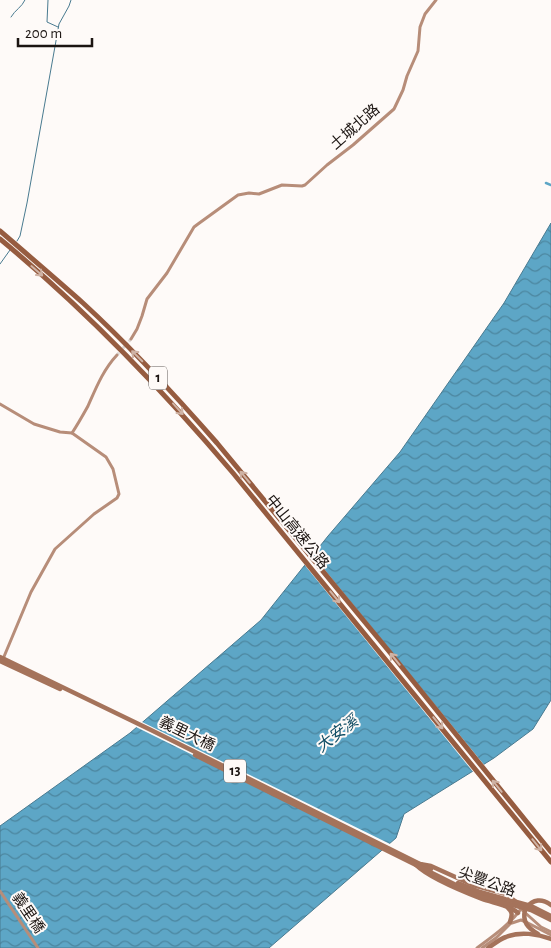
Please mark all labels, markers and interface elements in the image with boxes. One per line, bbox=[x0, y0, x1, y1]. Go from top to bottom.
scale bar bbox=[18, 15, 91, 47]
text: 200 m bbox=[25, 26, 62, 41]
street label: 土城北路 bbox=[326, 100, 383, 152]
one-way arrow bbox=[30, 265, 43, 276]
one-way arrow bbox=[131, 349, 143, 362]
road number: 1 bbox=[149, 366, 167, 389]
one-way arrow bbox=[172, 403, 184, 416]
one-way arrow bbox=[239, 471, 250, 484]
street label: 中山高速公路 bbox=[263, 491, 333, 572]
one-way arrow bbox=[329, 590, 340, 603]
one-way arrow bbox=[390, 653, 401, 666]
water label: 大安溪 bbox=[313, 711, 362, 755]
street label: 義里大橋 bbox=[157, 713, 218, 754]
one-way arrow bbox=[432, 716, 443, 729]
road number: 13 bbox=[224, 759, 246, 782]
one-way arrow bbox=[491, 780, 502, 793]
one-way arrow bbox=[531, 838, 542, 851]
street label: 尖豐公路 bbox=[456, 864, 518, 899]
street label: 義里橋 bbox=[9, 890, 48, 936]

